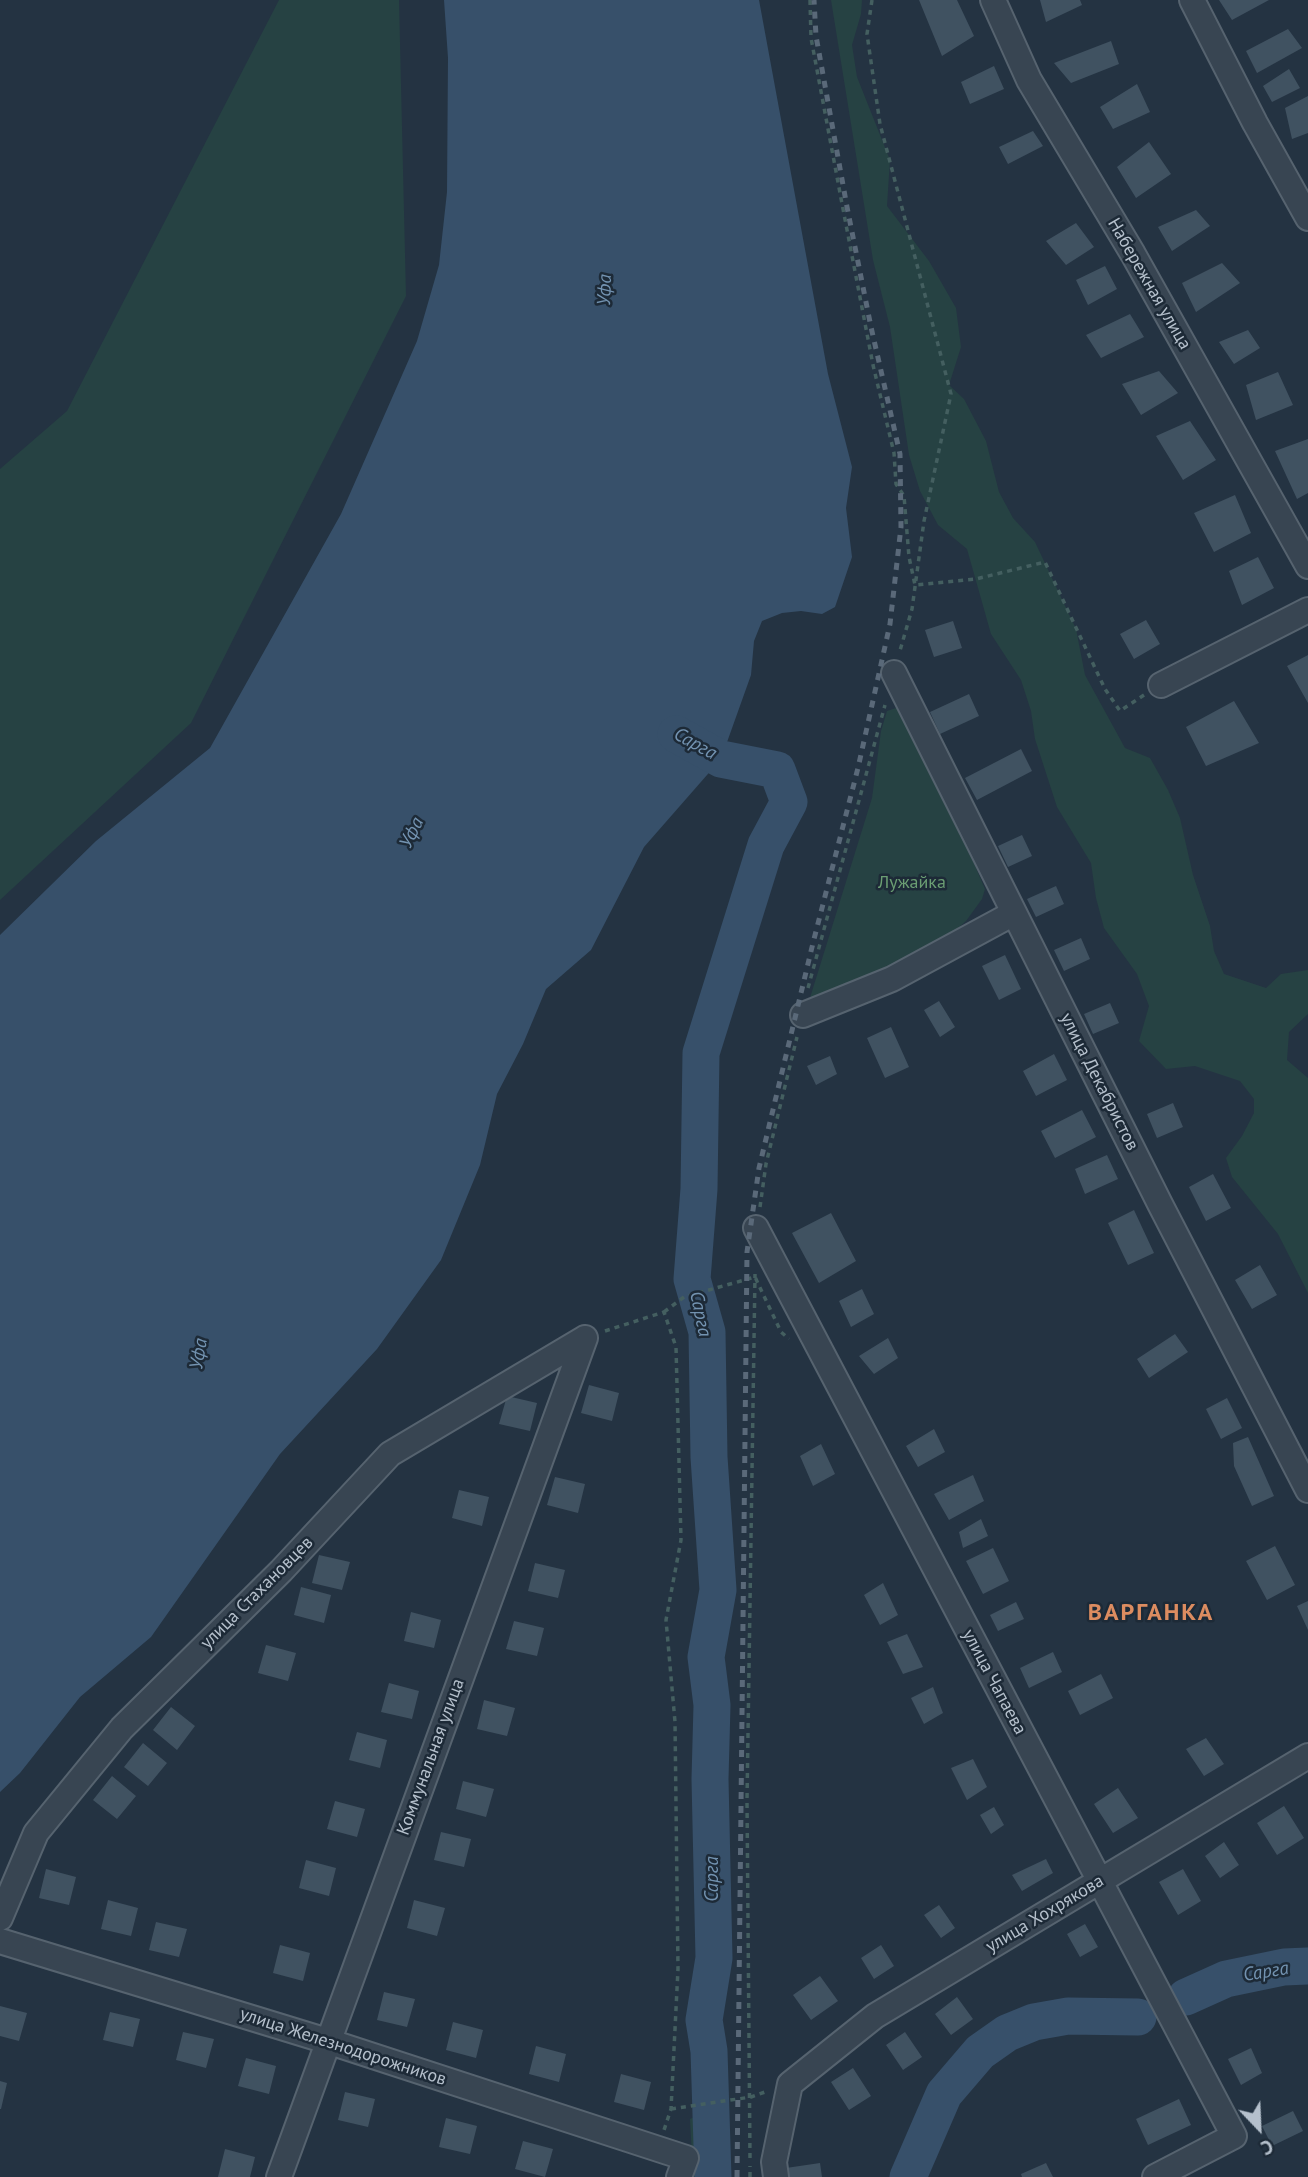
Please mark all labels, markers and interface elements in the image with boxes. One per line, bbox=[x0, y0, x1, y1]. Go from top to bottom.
street label: Набережная улица bbox=[1103, 214, 1195, 354]
water label: Уфа bbox=[593, 274, 617, 306]
water label: Сарга bbox=[670, 723, 720, 765]
water label: Уфа bbox=[395, 814, 429, 852]
park label: Лужайка bbox=[878, 872, 946, 894]
street label: улица Декабристов bbox=[1055, 1010, 1143, 1154]
water label: Сарга bbox=[684, 1289, 716, 1339]
water label: Уфа bbox=[185, 1337, 213, 1371]
street label: улица Стахановцев bbox=[196, 1532, 318, 1654]
district label: ВАРГАНКА bbox=[1089, 1599, 1213, 1627]
street label: улица Чапаева bbox=[957, 1626, 1031, 1738]
street label: Коммунальная улица bbox=[393, 1676, 469, 1838]
water label: Сарга bbox=[702, 1856, 724, 1902]
street label: улица Хохрякова bbox=[982, 1870, 1108, 1958]
water label: Сарга bbox=[1242, 1957, 1290, 1987]
street label: улица Железнодорожников bbox=[237, 2003, 449, 2091]
north arrow bbox=[1224, 2093, 1294, 2163]
text: С bbox=[1258, 2134, 1277, 2160]

